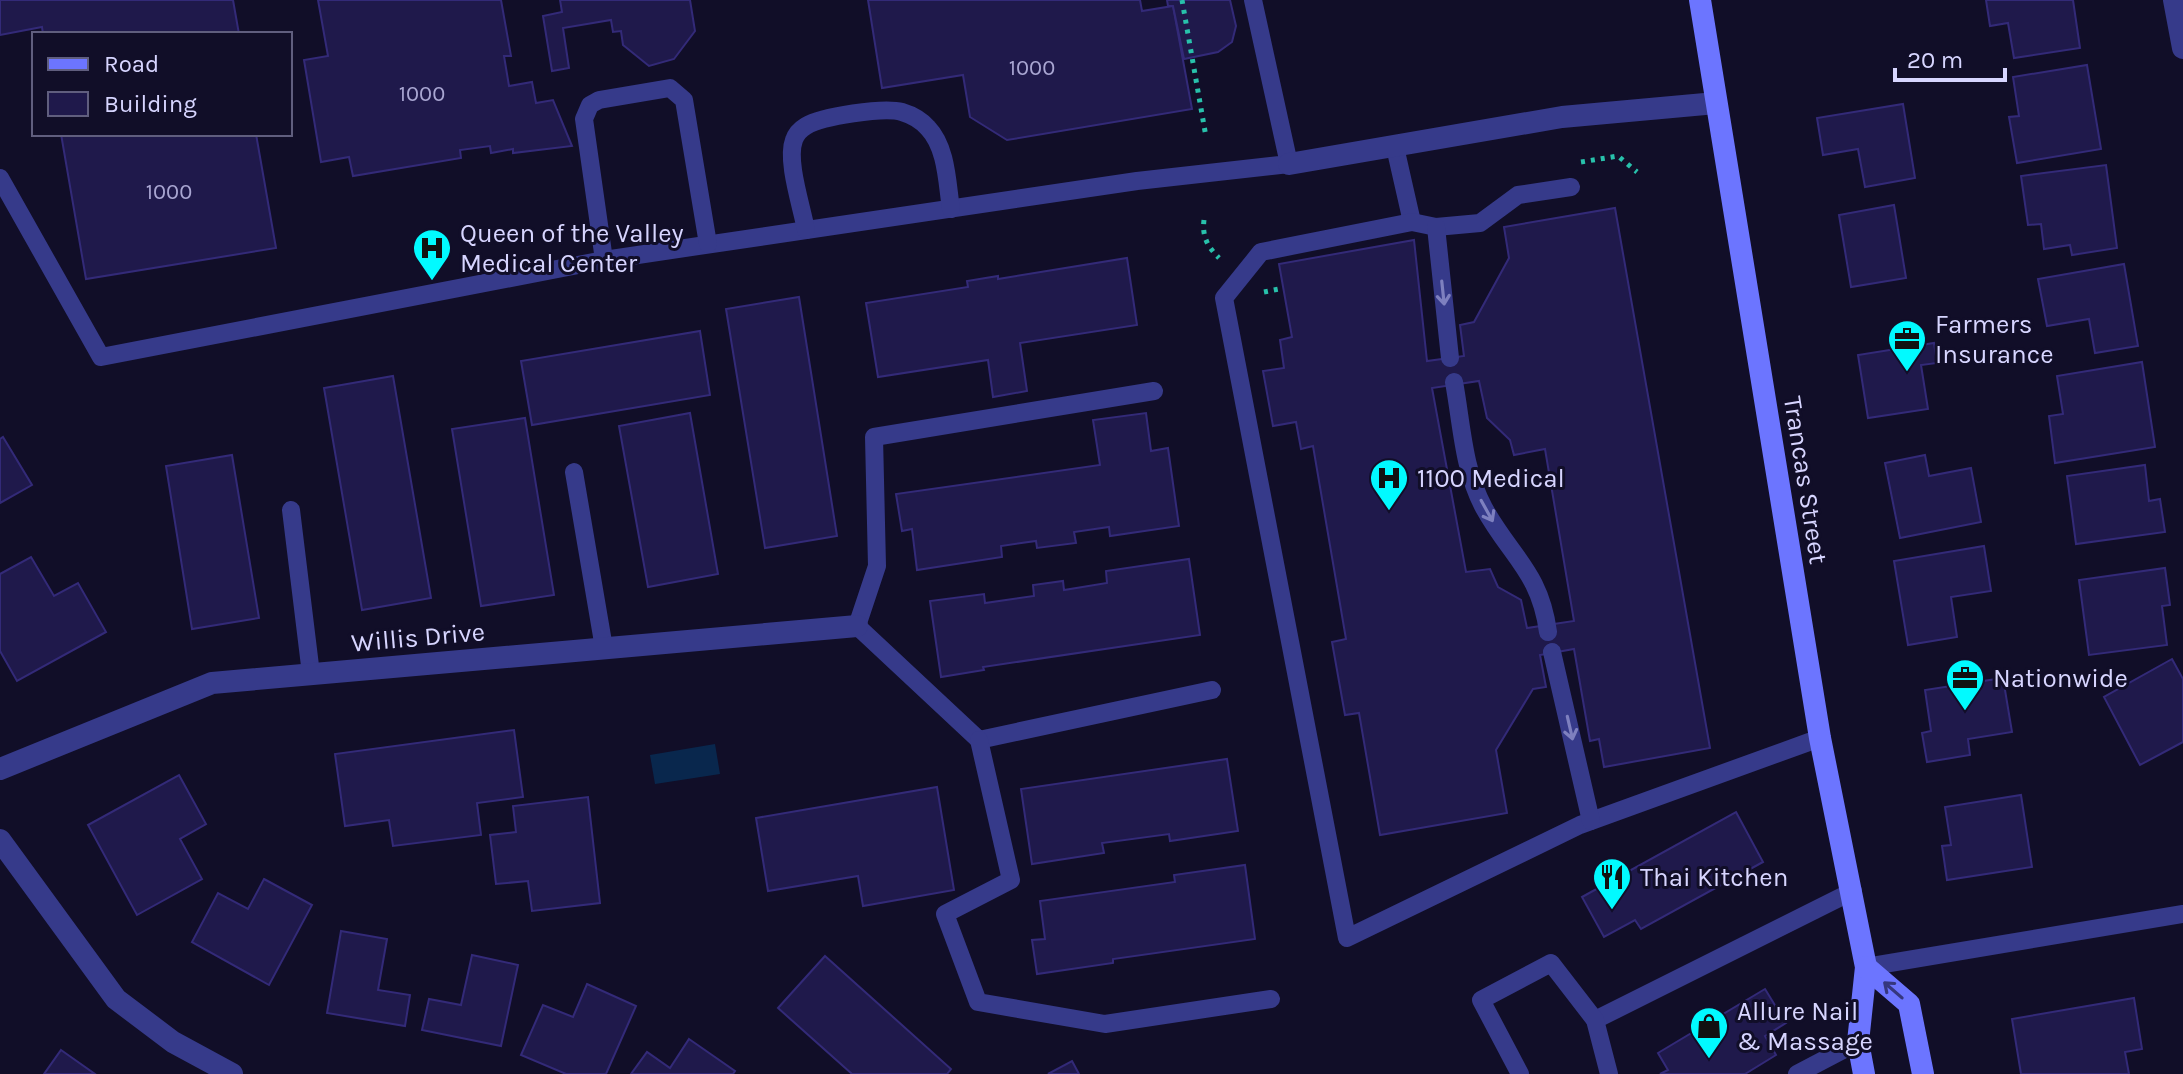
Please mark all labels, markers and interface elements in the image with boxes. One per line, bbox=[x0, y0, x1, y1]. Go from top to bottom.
legend bbox=[32, 32, 292, 136]
scale bar bbox=[1895, 32, 2005, 82]
text: 20 m bbox=[1907, 46, 1963, 74]
text: Road bbox=[104, 50, 159, 78]
house number: 1000 bbox=[1009, 55, 1055, 81]
house number: 1000 bbox=[399, 81, 445, 107]
text: Building bbox=[104, 90, 197, 118]
house number: 1000 bbox=[146, 179, 192, 205]
place label: Queen of the Valley Medical Center bbox=[460, 218, 684, 279]
hospital icon: Queen of the Valley Medical Center bbox=[411, 227, 453, 282]
one-way arrow bbox=[1436, 279, 1451, 306]
place label: Farmers Insurance bbox=[1935, 309, 2054, 370]
office icon: Farmers Insurance bbox=[1886, 318, 1928, 373]
street label: Trancas Street bbox=[1777, 394, 1834, 566]
hospital icon: 1100 Medical bbox=[1368, 457, 1410, 512]
place label: 1100 Medical bbox=[1417, 463, 1565, 494]
one-way arrow bbox=[1479, 499, 1495, 522]
street label: Willis Drive bbox=[350, 616, 486, 659]
office icon: Nationwide bbox=[1944, 657, 1986, 712]
place label: Nationwide bbox=[1993, 663, 2128, 694]
one-way arrow bbox=[1563, 715, 1578, 740]
restaurant icon: Thai Kitchen bbox=[1591, 856, 1633, 911]
place label: Thai Kitchen bbox=[1640, 862, 1788, 893]
one-way arrow bbox=[1884, 982, 1904, 1000]
place label: Allure Nail & Massage bbox=[1737, 996, 1873, 1057]
shop icon: Allure Nail & Massage bbox=[1688, 1005, 1730, 1060]

